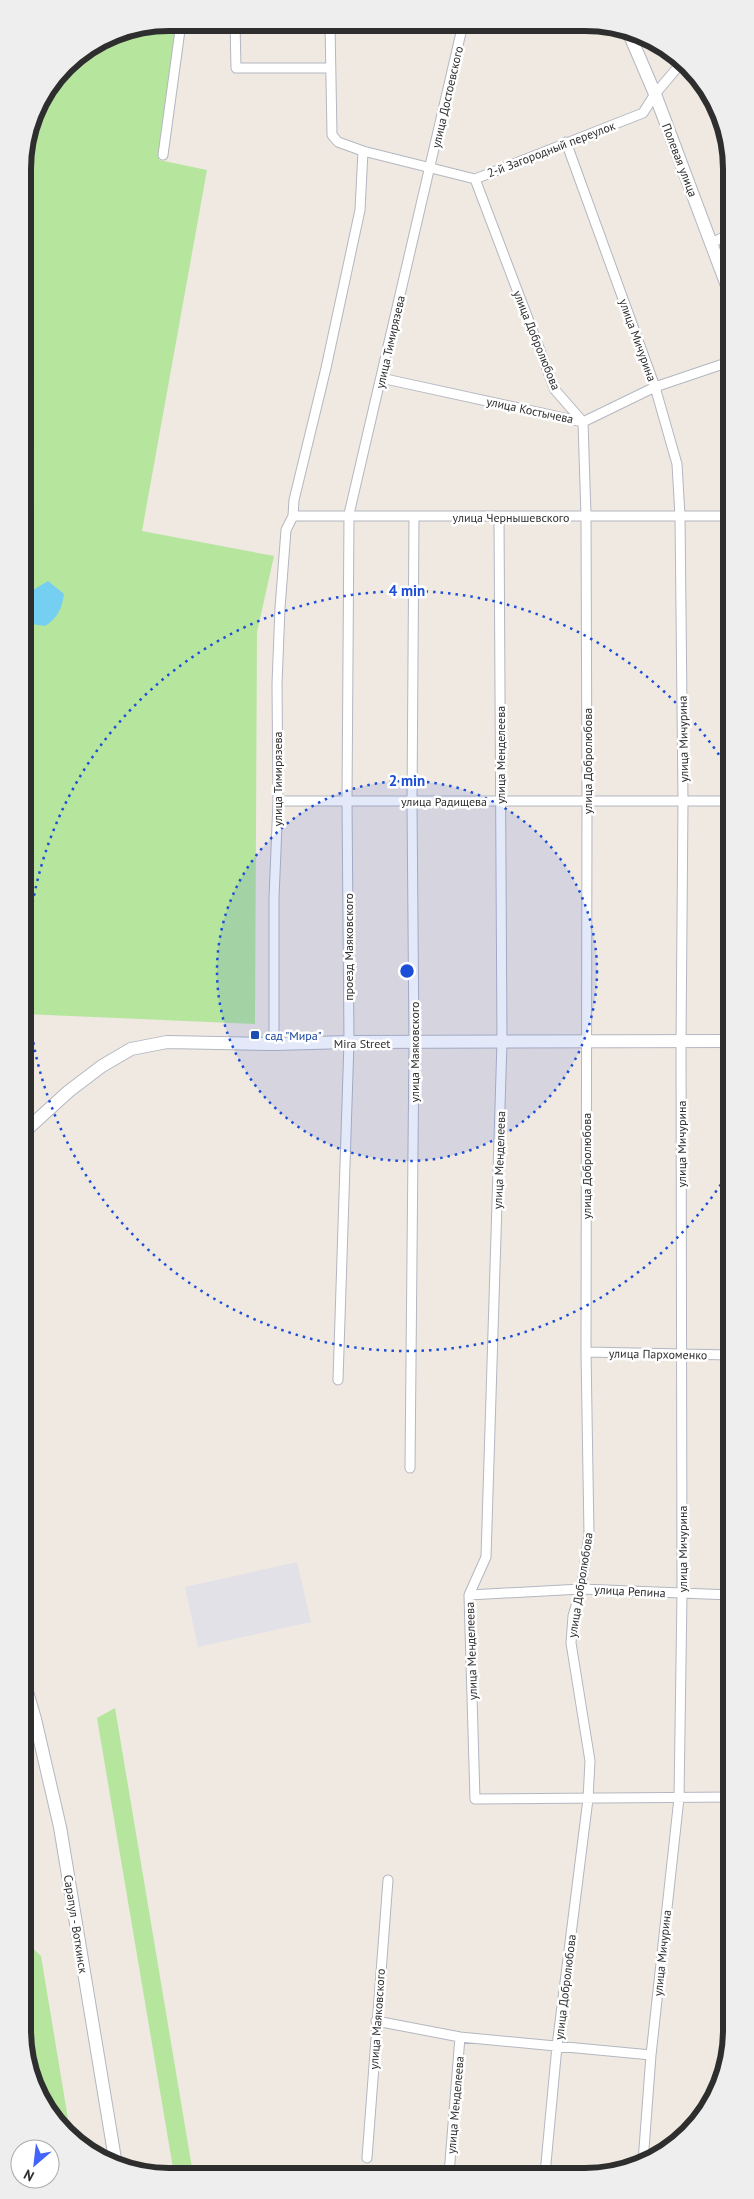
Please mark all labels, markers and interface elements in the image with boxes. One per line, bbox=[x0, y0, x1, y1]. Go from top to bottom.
street label: улица Достоевского bbox=[428, 45, 466, 149]
street label: 2-й Загородный переулок bbox=[485, 118, 617, 180]
street label: Полевая улица bbox=[659, 121, 701, 199]
street label: улица Добролюбова bbox=[510, 288, 564, 392]
street label: улица Тимирязева bbox=[372, 294, 408, 390]
street label: улица Мичурина bbox=[616, 297, 660, 383]
street label: улица Костычева bbox=[485, 393, 575, 427]
street label: улица Чернышевского bbox=[452, 510, 570, 525]
text: 4 min bbox=[389, 581, 425, 600]
street label: улица Мичурина bbox=[675, 695, 691, 782]
street label: улица Менделеева bbox=[493, 706, 508, 804]
street label: улица Добролюбова bbox=[580, 708, 595, 814]
street label: улица Тимирязева bbox=[270, 731, 285, 827]
text: 2 min bbox=[389, 771, 425, 790]
street label: улица Радищева bbox=[401, 794, 487, 809]
street label: проезд Маяковского bbox=[341, 893, 356, 1001]
centre of rings bbox=[398, 962, 416, 980]
street label: улица Маяковского bbox=[407, 1001, 422, 1103]
place label: сад "Мира" bbox=[265, 1028, 322, 1043]
marker: сад "Мира" bbox=[249, 1029, 261, 1041]
street label: Mira Street bbox=[334, 1036, 390, 1051]
street label: улица Мичурина bbox=[674, 1101, 689, 1187]
street label: улица Менделеева bbox=[490, 1111, 508, 1209]
street label: улица Добролюбова bbox=[579, 1113, 594, 1219]
street label: улица Пархоменко bbox=[609, 1346, 707, 1362]
street label: улица Мичурина bbox=[675, 1506, 690, 1592]
street label: улица Добролюбова bbox=[564, 1531, 596, 1639]
street label: улица Репина bbox=[594, 1582, 666, 1600]
street label: улица Менделеева bbox=[462, 1602, 480, 1700]
street label: Сарапул - Воткинск bbox=[61, 1873, 91, 1975]
street label: улица Мичурина bbox=[650, 1909, 674, 1997]
street label: улица Добролюбова bbox=[551, 1933, 579, 2041]
street label: улица Маяковского bbox=[366, 1968, 388, 2070]
street label: улица Менделеева bbox=[443, 2055, 467, 2155]
north arrow bbox=[10, 2139, 60, 2189]
text: N bbox=[21, 2165, 37, 2186]

